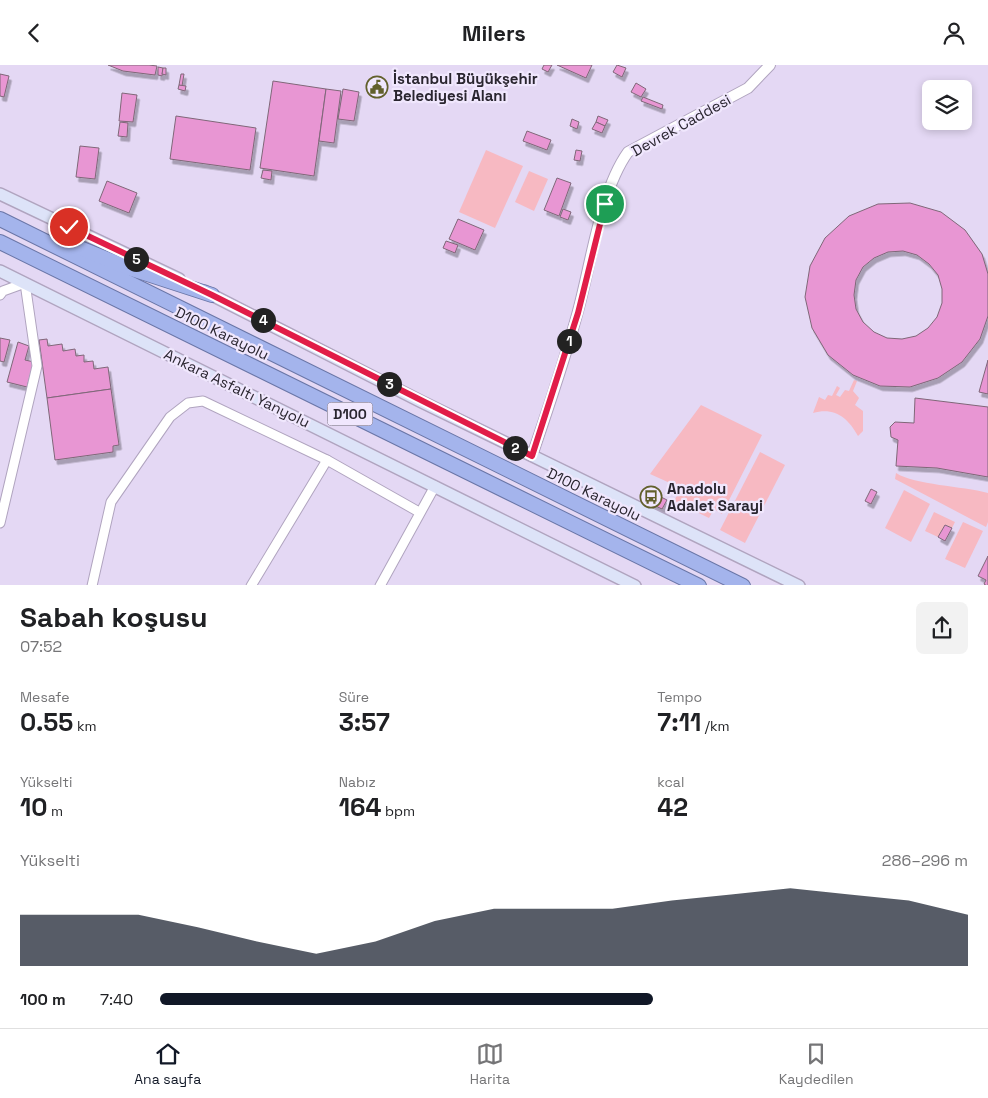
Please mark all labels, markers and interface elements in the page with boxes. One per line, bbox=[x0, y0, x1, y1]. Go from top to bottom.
icon: back bbox=[20, 19, 48, 47]
text: Milers bbox=[462, 19, 526, 47]
icon: person bbox=[940, 19, 968, 47]
place label: İstanbul Büyükşehir Belediyesi Alanı bbox=[393, 69, 538, 105]
public building icon: İstanbul Büyükşehir Belediyesi Alanı bbox=[365, 75, 389, 99]
map controls bbox=[922, 80, 972, 130]
button: layers bbox=[922, 80, 972, 130]
street label: Devrek Caddesi bbox=[628, 90, 734, 160]
pin bbox=[584, 183, 626, 225]
icon: arrive bbox=[591, 190, 619, 218]
pin bbox=[48, 206, 90, 248]
icon: check bbox=[55, 213, 83, 241]
pin: 5 bbox=[124, 247, 148, 271]
text: 5 bbox=[132, 250, 141, 268]
street label: D100 Karayolu bbox=[172, 302, 272, 364]
pin: 4 bbox=[250, 307, 276, 333]
text: 4 bbox=[259, 311, 268, 329]
pin: 1 bbox=[556, 329, 582, 353]
text: 1 bbox=[566, 332, 573, 350]
street label: Ankara Asfaltı Yanyolu bbox=[161, 344, 313, 432]
pin: 3 bbox=[376, 371, 402, 397]
text: 3 bbox=[385, 375, 394, 393]
road number: D100 bbox=[328, 403, 372, 425]
pin: 2 bbox=[502, 435, 528, 461]
text: 2 bbox=[511, 439, 520, 457]
street label: D100 Karayolu bbox=[544, 463, 644, 525]
place label: Anadolu Adalet Sarayi bbox=[667, 479, 763, 515]
bus stop icon: Anadolu Adalet Sarayi bbox=[639, 485, 663, 509]
text: Sabah koşusu bbox=[20, 599, 208, 635]
button: share bbox=[916, 602, 968, 654]
text: 07:52 bbox=[20, 636, 62, 657]
text: Mesafe bbox=[20, 688, 69, 706]
text: Süre bbox=[339, 688, 369, 706]
text: Tempo bbox=[657, 688, 702, 706]
text: 0.55 bbox=[20, 706, 73, 738]
text: 3:57 bbox=[339, 706, 390, 738]
text: 7:11 bbox=[657, 706, 701, 738]
text: km bbox=[73, 717, 97, 735]
text: /km bbox=[701, 717, 730, 735]
text: Yükselti bbox=[20, 773, 72, 791]
text: Nabız bbox=[339, 773, 376, 791]
text: kcal bbox=[657, 773, 684, 791]
text: 10 bbox=[20, 791, 48, 823]
text: 164 bbox=[339, 791, 381, 823]
text: 42 bbox=[657, 791, 688, 823]
text: m bbox=[48, 802, 63, 820]
text: bpm bbox=[381, 802, 415, 820]
text: Yükselti bbox=[20, 850, 80, 871]
text: 286–296 m bbox=[882, 850, 968, 871]
text: 100 m bbox=[20, 989, 66, 1010]
text: 7:40 bbox=[100, 989, 133, 1010]
tab: Ana sayfa bbox=[134, 1040, 201, 1088]
tab: Harita bbox=[470, 1040, 510, 1088]
tab: Kaydedilen bbox=[779, 1040, 854, 1088]

